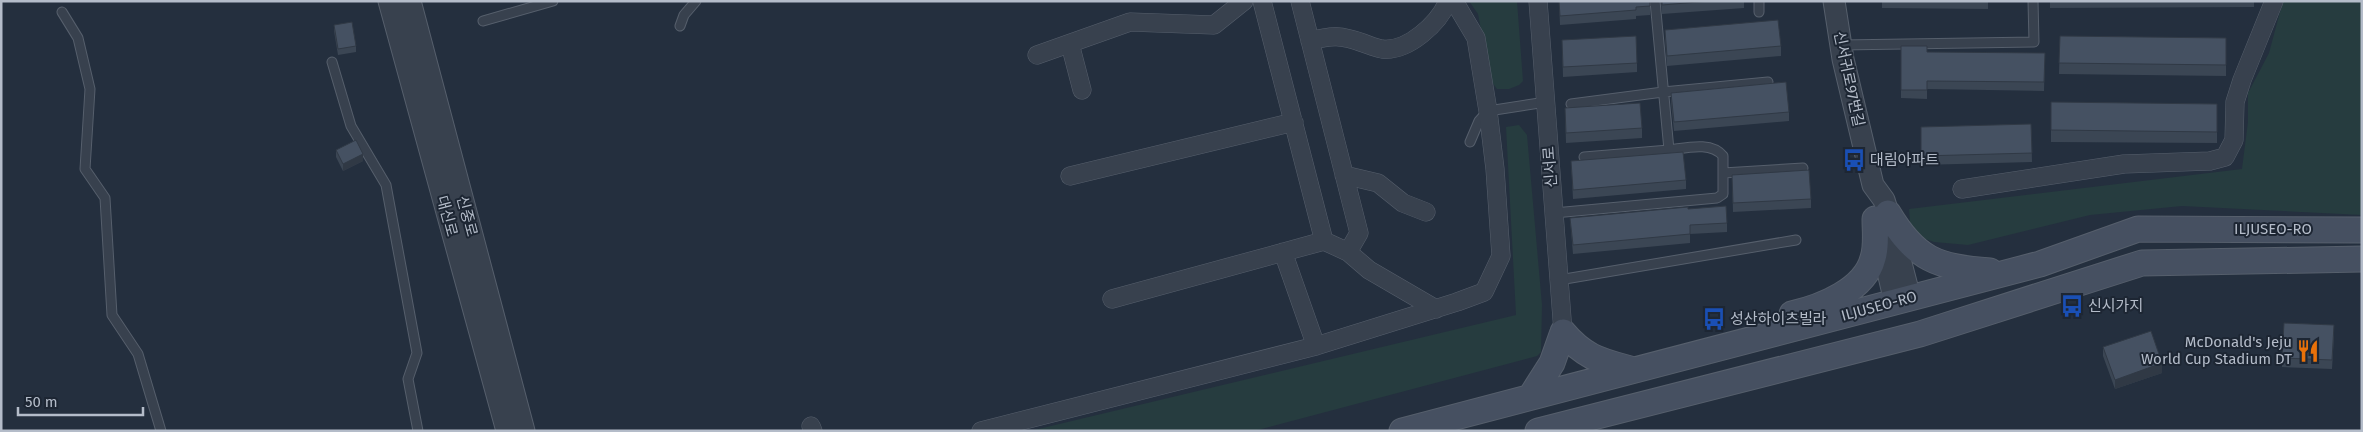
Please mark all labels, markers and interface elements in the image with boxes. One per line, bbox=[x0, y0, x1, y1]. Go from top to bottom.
street label: 신서귀로97번길 bbox=[1830, 30, 1868, 128]
street label: 신서로 bbox=[1540, 146, 1560, 188]
bus stop icon: 대림아파트 bbox=[1841, 147, 1867, 173]
place label: 대림아파트 bbox=[1870, 151, 1939, 169]
street label: 대신로 bbox=[433, 194, 461, 238]
street label: 신중로 bbox=[453, 194, 481, 238]
street label: ILJUSEO-RO bbox=[2234, 220, 2312, 238]
street label: ILJUSEO-RO bbox=[1839, 287, 1919, 325]
bus stop icon: 신시가지 bbox=[2059, 293, 2085, 319]
place label: 신시가지 bbox=[2088, 297, 2143, 315]
bus stop icon: 성산하이츠빌라 bbox=[1701, 306, 1727, 332]
place label: 성산하이츠빌라 bbox=[1730, 310, 1827, 328]
place label: McDonald's Jeju World Cup Stadium DT bbox=[2141, 333, 2292, 368]
restaurant icon: McDonald's Jeju World Cup Stadium DT bbox=[2295, 338, 2321, 364]
scale bar bbox=[18, 384, 142, 416]
text: 50 m bbox=[25, 393, 58, 411]

